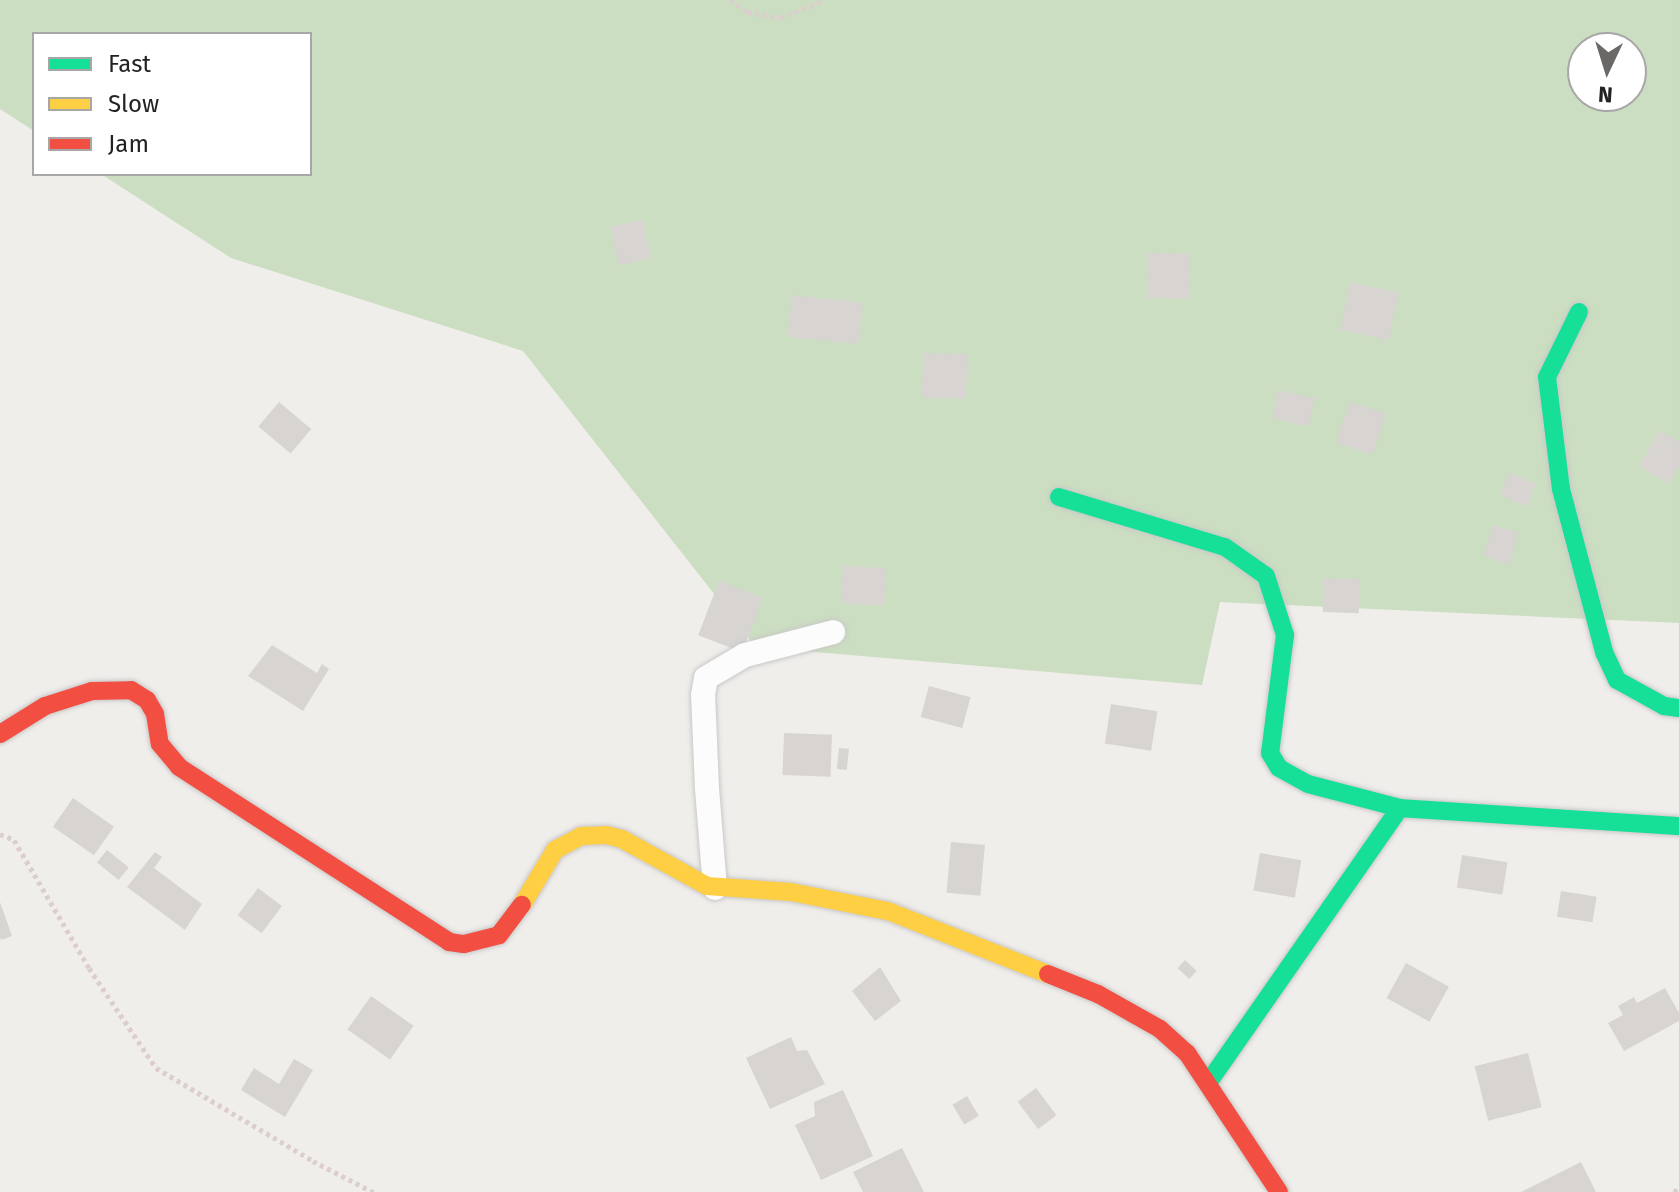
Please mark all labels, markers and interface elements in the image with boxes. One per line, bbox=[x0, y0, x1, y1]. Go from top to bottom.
legend bbox=[32, 32, 312, 176]
north arrow bbox=[1567, 32, 1647, 112]
text: Fast bbox=[108, 50, 151, 78]
text: N bbox=[1597, 80, 1614, 108]
text: Slow bbox=[108, 90, 159, 118]
text: Jam bbox=[108, 130, 149, 158]

